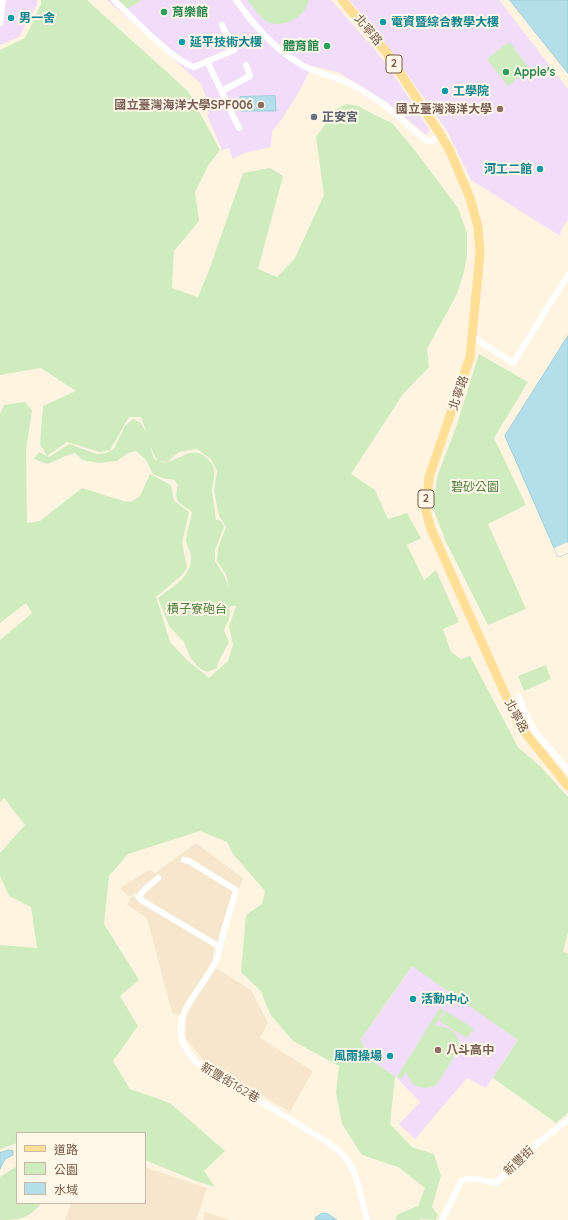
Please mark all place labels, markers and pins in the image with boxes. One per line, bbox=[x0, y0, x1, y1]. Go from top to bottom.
place label: 育樂館 bbox=[172, 5, 208, 19]
marker: 育樂館 bbox=[159, 7, 169, 17]
place label: 男一舍 bbox=[19, 11, 55, 25]
marker: 男一舍 bbox=[6, 13, 16, 23]
place label: 電資暨綜合教學大樓 bbox=[391, 15, 499, 29]
marker: 電資暨綜合教學大樓 bbox=[378, 17, 388, 27]
place label: 延平技術大樓 bbox=[190, 35, 262, 49]
marker: 延平技術大樓 bbox=[177, 37, 187, 47]
place label: 體育館 bbox=[283, 39, 319, 53]
marker: 體育館 bbox=[322, 41, 332, 51]
place label: Apple's bbox=[514, 65, 555, 79]
marker: Apple's bbox=[501, 67, 511, 77]
place label: 工學院 bbox=[453, 84, 489, 98]
marker: 工學院 bbox=[440, 86, 450, 96]
place label: 國立臺灣海洋大學SPF006 bbox=[114, 98, 253, 112]
marker: 國立臺灣海洋大學SPF006 bbox=[256, 100, 266, 110]
place label: 國立臺灣海洋大學 bbox=[396, 102, 492, 116]
marker: 國立臺灣海洋大學 bbox=[495, 104, 505, 114]
place label: 正安宮 bbox=[322, 110, 358, 124]
marker: 正安宮 bbox=[309, 112, 319, 122]
place label: 河工二館 bbox=[484, 162, 532, 176]
marker: 河工二館 bbox=[535, 164, 545, 174]
place label: 活動中心 bbox=[421, 992, 469, 1006]
marker: 活動中心 bbox=[408, 994, 418, 1004]
place label: 八斗高中 bbox=[446, 1043, 494, 1057]
marker: 八斗高中 bbox=[433, 1045, 443, 1055]
place label: 風雨操場 bbox=[334, 1049, 382, 1063]
marker: 風雨操場 bbox=[385, 1051, 395, 1061]

